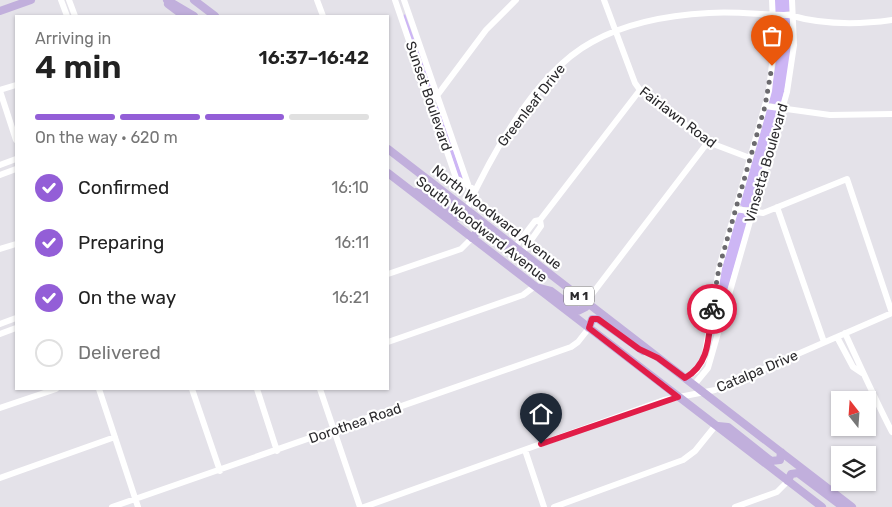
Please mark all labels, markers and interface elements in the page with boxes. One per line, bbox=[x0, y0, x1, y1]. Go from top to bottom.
pin bbox=[751, 15, 793, 66]
icon: bag bbox=[758, 22, 786, 50]
text: Arriving in bbox=[35, 29, 111, 48]
street label: Sunset Boulevard bbox=[402, 39, 455, 153]
text: 16:37–16:42 bbox=[259, 46, 369, 69]
text: 4 min bbox=[35, 48, 122, 86]
street label: Greenleaf Drive bbox=[494, 61, 569, 150]
street label: Fairlawn Road bbox=[636, 83, 719, 152]
street label: Vinsetta Boulevard bbox=[741, 101, 792, 225]
text: On the way · 620 m bbox=[35, 128, 178, 147]
street label: North Woodward Avenue bbox=[428, 161, 565, 273]
street label: South Woodward Avenue bbox=[413, 173, 551, 286]
icon: check bbox=[35, 174, 63, 202]
text: Confirmed bbox=[78, 176, 169, 199]
text: 16:10 bbox=[331, 178, 369, 197]
icon: check bbox=[35, 229, 63, 257]
text: Preparing bbox=[78, 231, 164, 254]
text: 16:11 bbox=[335, 233, 369, 252]
icon: check bbox=[35, 284, 63, 312]
courier bbox=[687, 284, 737, 334]
text: On the way bbox=[78, 286, 176, 309]
road number: M 1 bbox=[564, 286, 594, 306]
text: 16:21 bbox=[332, 288, 369, 307]
icon: bike bbox=[698, 295, 726, 323]
text: Delivered bbox=[78, 341, 161, 364]
street label: Catalpa Drive bbox=[714, 347, 801, 396]
north arrow bbox=[831, 391, 876, 436]
map controls bbox=[831, 391, 876, 491]
pin bbox=[520, 393, 562, 444]
street label: Dorothea Road bbox=[307, 400, 404, 447]
icon: home bbox=[527, 400, 555, 428]
button: layers bbox=[831, 446, 876, 491]

